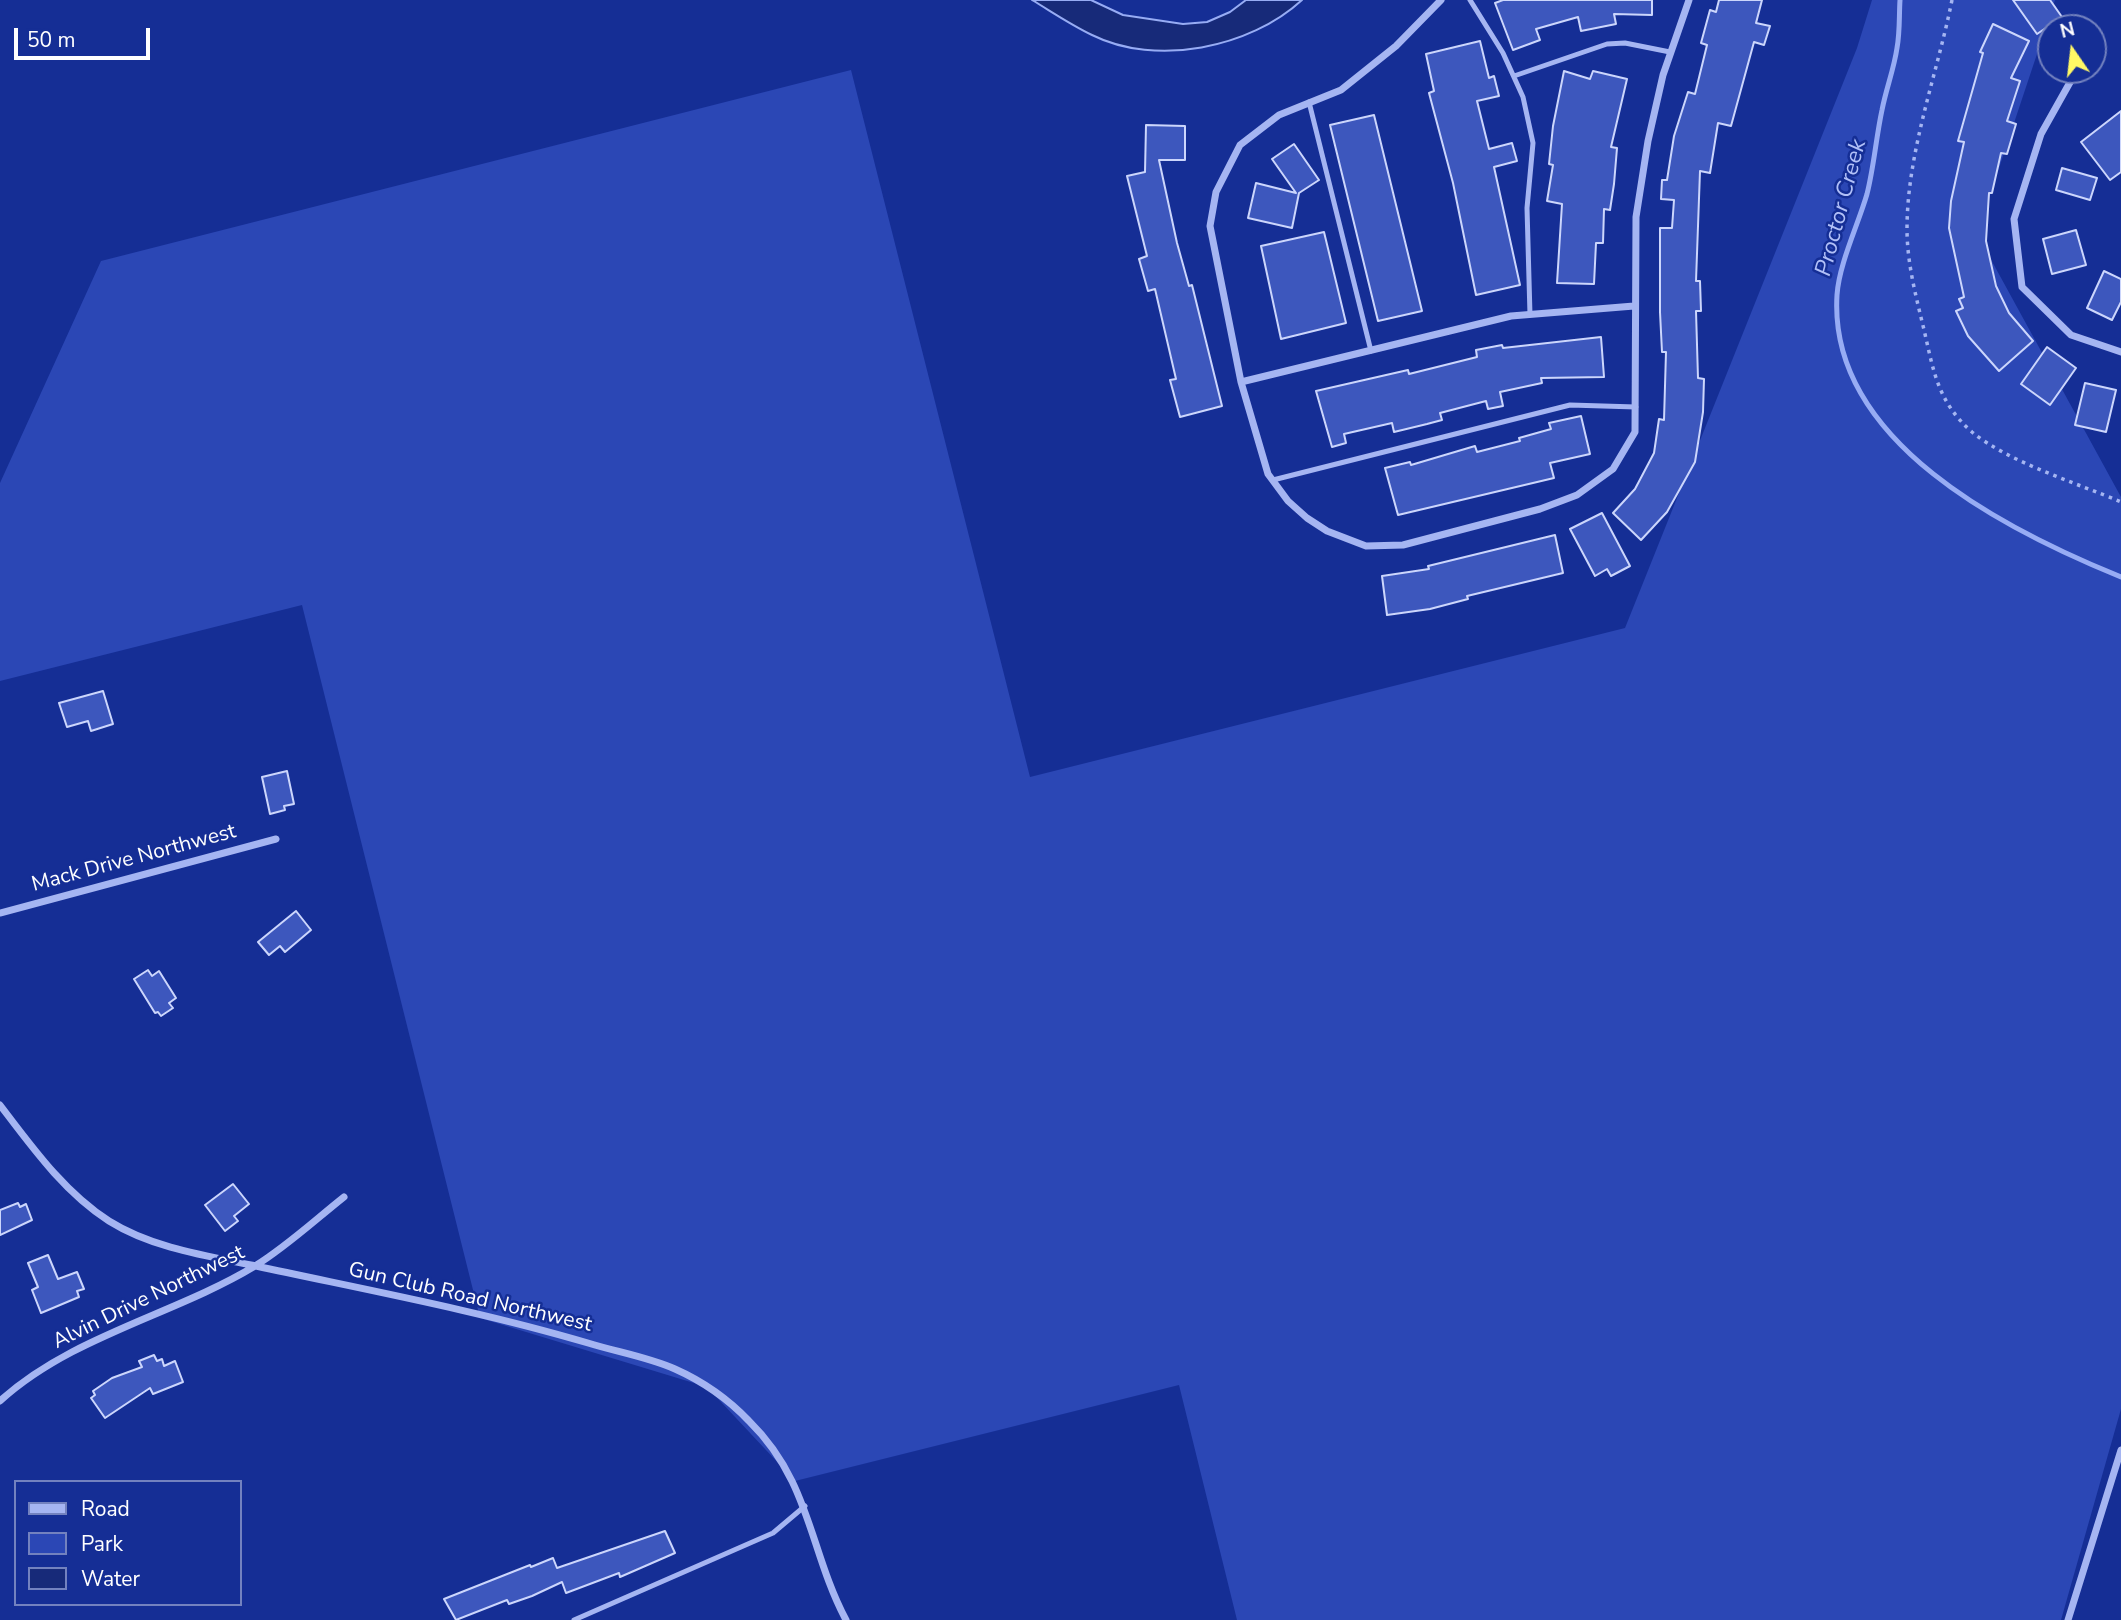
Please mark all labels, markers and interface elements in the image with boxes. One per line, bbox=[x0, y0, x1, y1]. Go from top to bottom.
scale bar bbox=[18, 14, 154, 58]
north arrow bbox=[2037, 14, 2107, 84]
text: N bbox=[2057, 16, 2077, 45]
text: 50 m bbox=[27, 26, 76, 54]
water label: Proctor Creek bbox=[1811, 137, 1873, 279]
street label: Mack Drive Northwest bbox=[29, 820, 239, 898]
street label: Alvin Drive Northwest bbox=[49, 1241, 249, 1355]
street label: Gun Club Road Northwest bbox=[346, 1258, 594, 1338]
legend bbox=[14, 1480, 242, 1606]
text: Road bbox=[81, 1495, 130, 1523]
text: Park bbox=[81, 1530, 123, 1558]
text: Water bbox=[81, 1565, 140, 1593]

